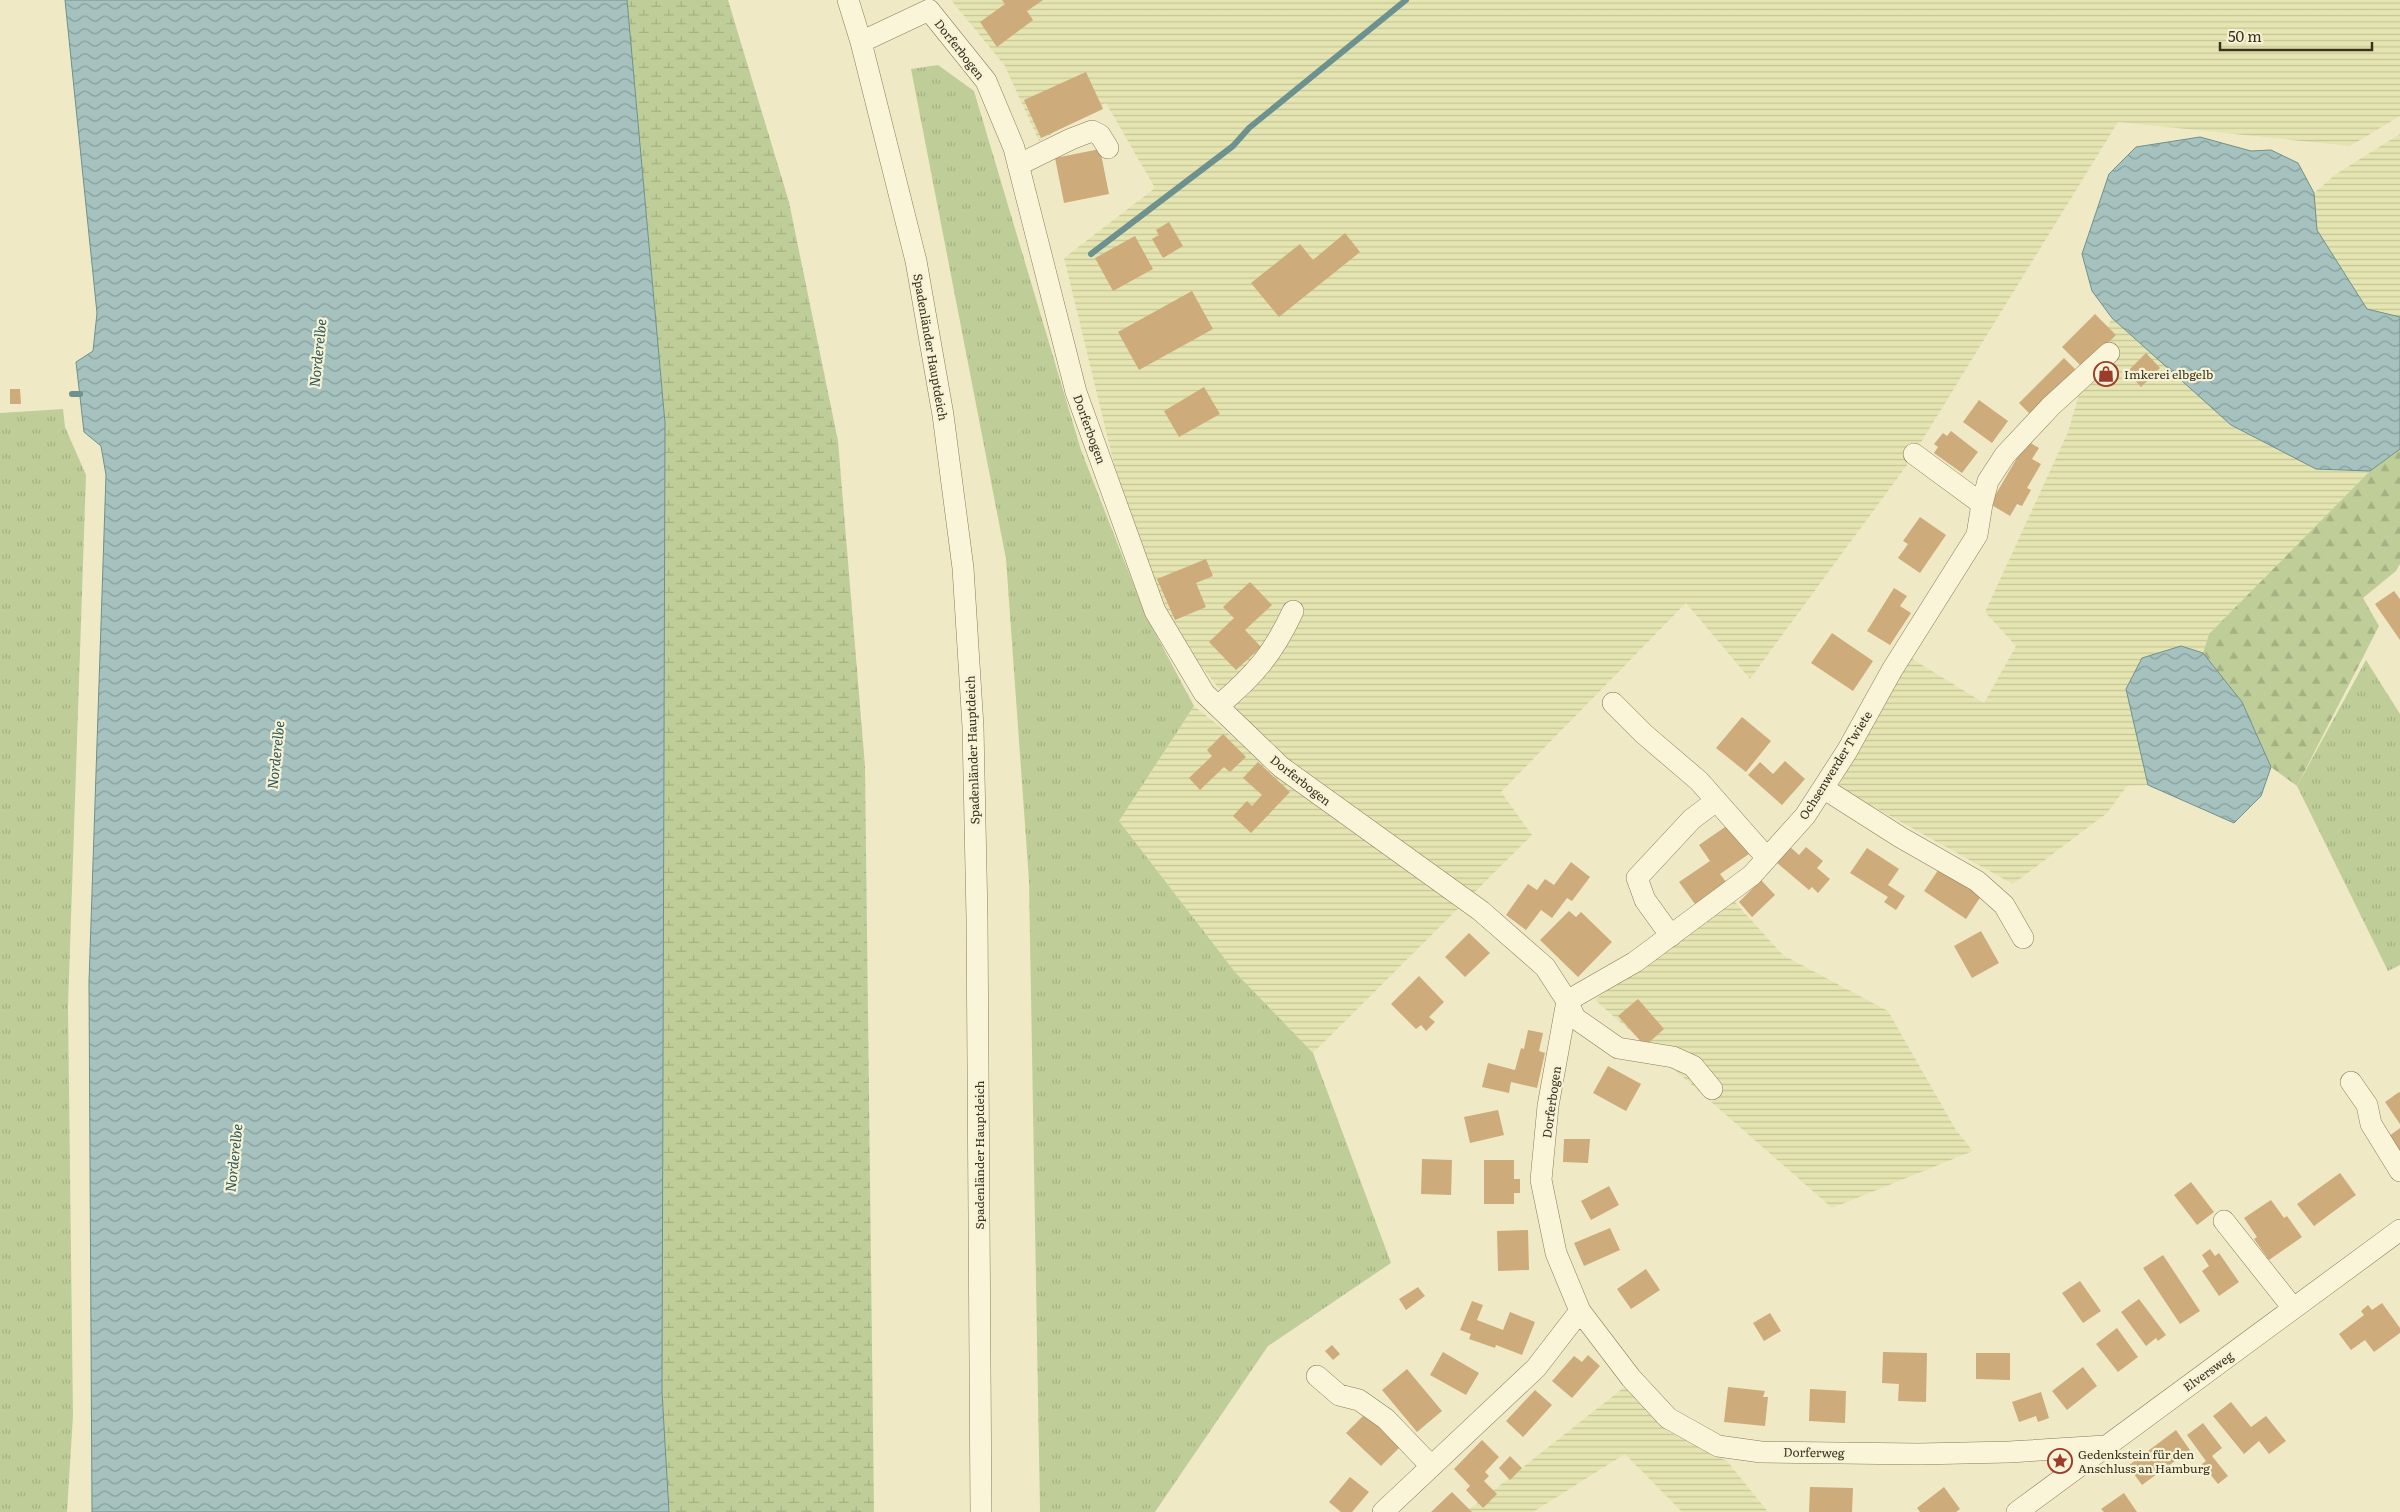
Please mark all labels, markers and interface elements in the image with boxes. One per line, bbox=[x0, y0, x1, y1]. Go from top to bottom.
street label: Dorferbogen bbox=[931, 15, 989, 83]
scale bar bbox=[2220, 20, 2372, 52]
text: 50 m bbox=[2228, 24, 2262, 47]
street label: Spadenländer Hauptdeich bbox=[909, 272, 953, 422]
water label: Norderelbe bbox=[303, 317, 331, 388]
shop icon: Imkerei elbgelb bbox=[2093, 361, 2119, 387]
place label: Imkerei elbgelb bbox=[2124, 365, 2213, 383]
street label: Dorferbogen bbox=[1069, 392, 1111, 466]
street label: Spadenländer Hauptdeich bbox=[960, 675, 984, 825]
street label: Ochsenwerder Twiete bbox=[1794, 707, 1876, 823]
water label: Norderelbe bbox=[261, 719, 289, 790]
street label: Dorferbogen bbox=[1267, 751, 1335, 809]
street label: Dorferbogen bbox=[1537, 1065, 1565, 1139]
street label: Spadenländer Hauptdeich bbox=[970, 1080, 988, 1230]
water label: Norderelbe bbox=[219, 1122, 247, 1193]
street label: Elversweg bbox=[2179, 1346, 2237, 1395]
street label: Dorferweg bbox=[1783, 1442, 1845, 1462]
place label: Gedenkstein für den Anschluss an Hamburg bbox=[2078, 1445, 2210, 1477]
place icon: Gedenkstein für den Anschluss an Hamburg bbox=[2047, 1448, 2073, 1474]

